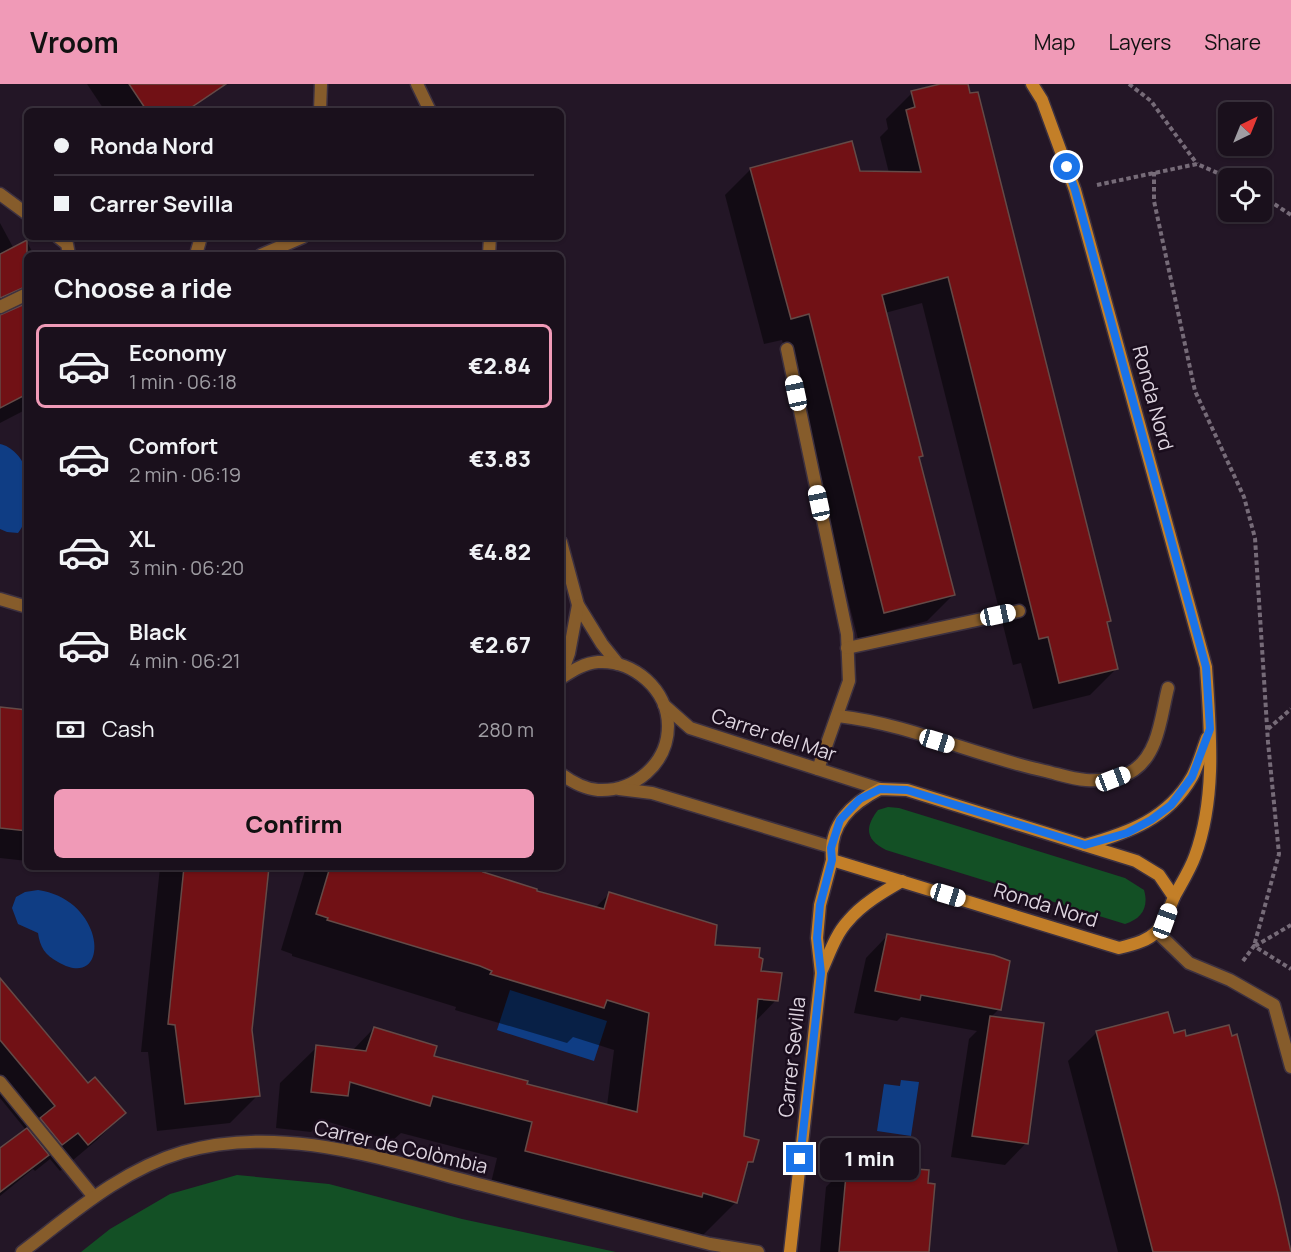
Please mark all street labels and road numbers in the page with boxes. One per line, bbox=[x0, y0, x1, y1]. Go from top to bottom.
street label: Ronda Nord bbox=[1127, 342, 1180, 453]
street label: Carrer del Mar bbox=[708, 702, 840, 767]
street label: Ronda Nord bbox=[991, 876, 1102, 933]
street label: Carrer Sevilla bbox=[772, 995, 811, 1119]
street label: Carrer de Colòmbia bbox=[312, 1113, 491, 1180]

